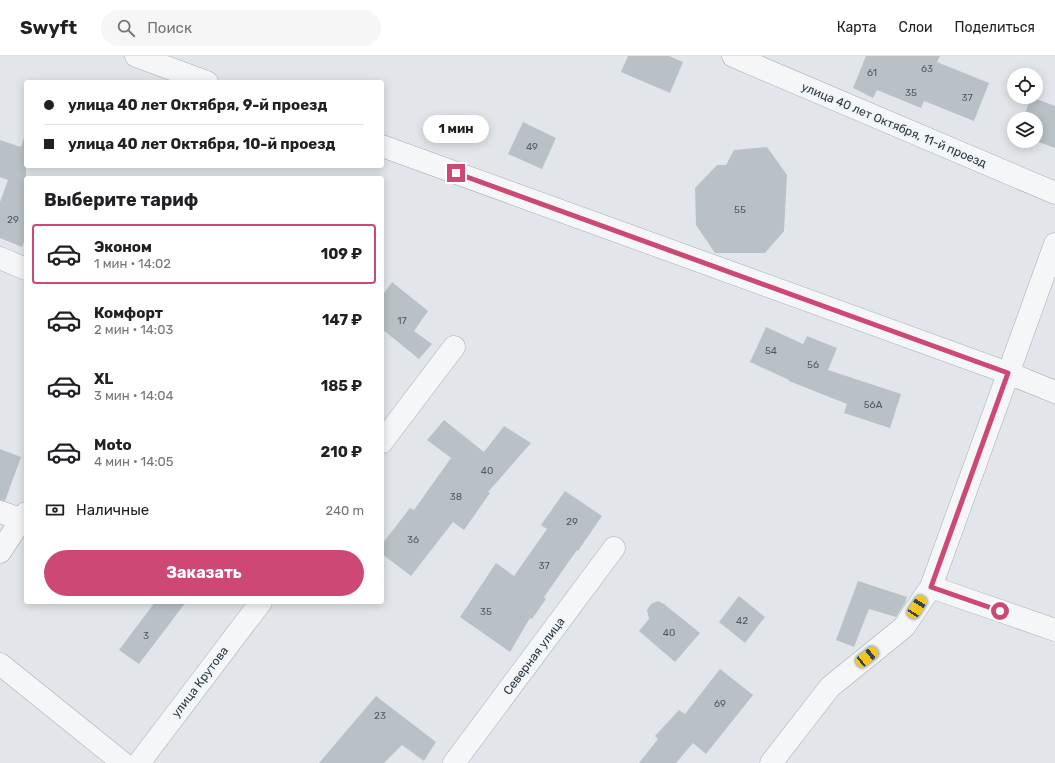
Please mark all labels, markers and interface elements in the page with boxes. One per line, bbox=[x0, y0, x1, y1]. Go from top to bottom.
search box bbox=[101, 10, 381, 46]
text: Swyft bbox=[20, 16, 77, 39]
icon: search bbox=[115, 17, 137, 39]
text: Поиск bbox=[147, 19, 192, 37]
text: Карта bbox=[837, 19, 877, 36]
text: Слои bbox=[899, 19, 933, 36]
text: Поделиться bbox=[955, 19, 1035, 36]
house number: 63 bbox=[921, 63, 933, 75]
house number: 61 bbox=[867, 67, 877, 79]
map controls bbox=[1007, 68, 1043, 148]
button: locate bbox=[1007, 68, 1043, 104]
street label: улица 40 лет Октября, 11-й проезд bbox=[799, 80, 989, 170]
house number: 35 bbox=[905, 87, 917, 99]
house number: 37 bbox=[961, 92, 973, 104]
text: улица 40 лет Октября, 9-й проезд bbox=[68, 96, 327, 114]
button: layers bbox=[1007, 112, 1043, 148]
callout: 1 мин bbox=[423, 115, 489, 143]
text: 1 мин bbox=[438, 121, 474, 136]
text: улица 40 лет Октября, 10-й проезд bbox=[68, 135, 335, 153]
house number: 49 bbox=[526, 141, 538, 153]
route end bbox=[447, 164, 465, 182]
text: Выберите тариф bbox=[44, 189, 198, 211]
house number: 55 bbox=[734, 204, 746, 216]
house number: 29 bbox=[7, 214, 19, 226]
icon: car bbox=[46, 236, 82, 272]
text: Эконом bbox=[94, 238, 152, 256]
text: 109 ₽ bbox=[321, 245, 362, 263]
text: 1 мин · 14:02 bbox=[94, 256, 171, 271]
icon: car bbox=[46, 302, 82, 338]
text: Комфорт bbox=[94, 304, 163, 322]
text: 147 ₽ bbox=[322, 311, 362, 329]
house number: 17 bbox=[397, 315, 407, 327]
text: 2 мин · 14:03 bbox=[94, 322, 173, 337]
house number: 54 bbox=[765, 345, 777, 357]
house number: 56 bbox=[807, 359, 819, 371]
icon: car bbox=[46, 368, 82, 404]
text: XL bbox=[94, 370, 113, 388]
text: 185 ₽ bbox=[321, 377, 362, 395]
text: 3 мин · 14:04 bbox=[94, 388, 174, 403]
house number: 56А bbox=[864, 399, 883, 411]
icon: car bbox=[46, 434, 82, 470]
text: Moto bbox=[94, 436, 132, 454]
text: 210 ₽ bbox=[321, 443, 362, 461]
text: 4 мин · 14:05 bbox=[94, 454, 174, 469]
house number: 40 bbox=[481, 465, 493, 477]
house number: 38 bbox=[450, 491, 462, 503]
icon: cash bbox=[44, 499, 66, 521]
text: Наличные bbox=[76, 501, 149, 519]
text: 240 m bbox=[325, 503, 364, 518]
house number: 29 bbox=[566, 516, 578, 528]
house number: 36 bbox=[407, 534, 419, 546]
button: Заказать bbox=[44, 550, 364, 596]
house number: 37 bbox=[538, 560, 550, 572]
car bbox=[905, 594, 929, 620]
route start bbox=[991, 602, 1009, 620]
house number: 35 bbox=[480, 606, 492, 618]
street label: Северная улица bbox=[500, 615, 568, 697]
house number: 42 bbox=[736, 615, 748, 627]
house number: 40 bbox=[663, 627, 675, 639]
house number: 3 bbox=[143, 630, 149, 642]
street label: улица Крутова bbox=[169, 644, 231, 720]
car bbox=[854, 645, 880, 669]
house number: 69 bbox=[714, 698, 726, 710]
house number: 23 bbox=[374, 710, 386, 722]

